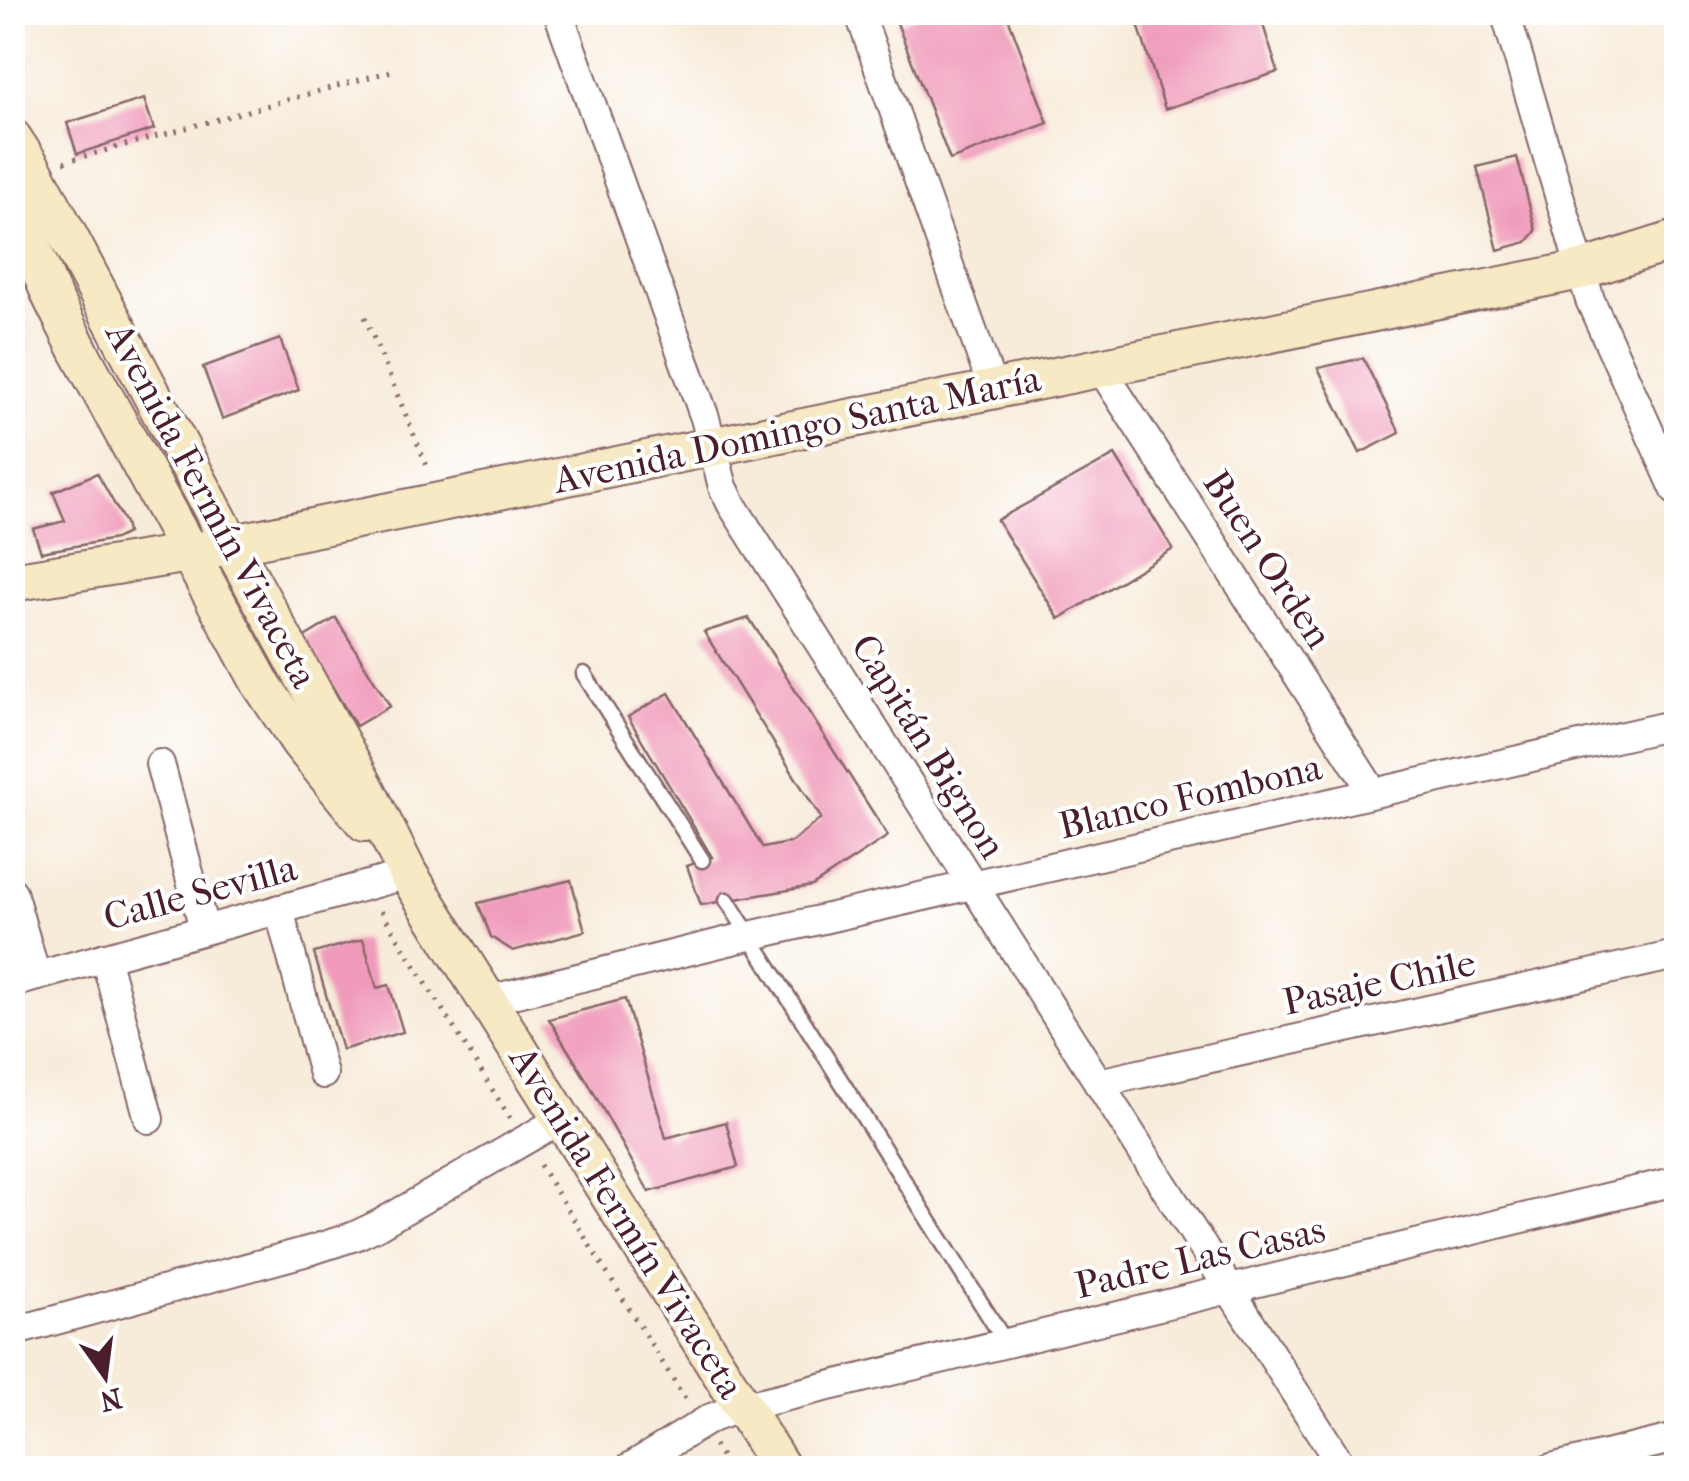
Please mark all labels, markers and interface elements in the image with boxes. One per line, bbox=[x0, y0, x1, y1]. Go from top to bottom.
street label: Avenida Fermín Vivaceta bbox=[95, 313, 327, 696]
street label: Avenida Domingo Santa María bbox=[548, 356, 1045, 504]
street label: Buen Orden bbox=[1194, 462, 1342, 656]
street label: Capitán Bignon bbox=[842, 626, 1015, 866]
street label: Blanco Fombona bbox=[1054, 744, 1326, 849]
street label: Calle Sevilla bbox=[99, 845, 302, 940]
street label: Pasaje Chile bbox=[1279, 940, 1479, 1025]
street label: Avenida Fermín Vivaceta bbox=[499, 1036, 754, 1407]
street label: Padre Las Casas bbox=[1071, 1207, 1330, 1308]
north arrow bbox=[55, 1326, 155, 1426]
text: N bbox=[96, 1381, 125, 1419]

